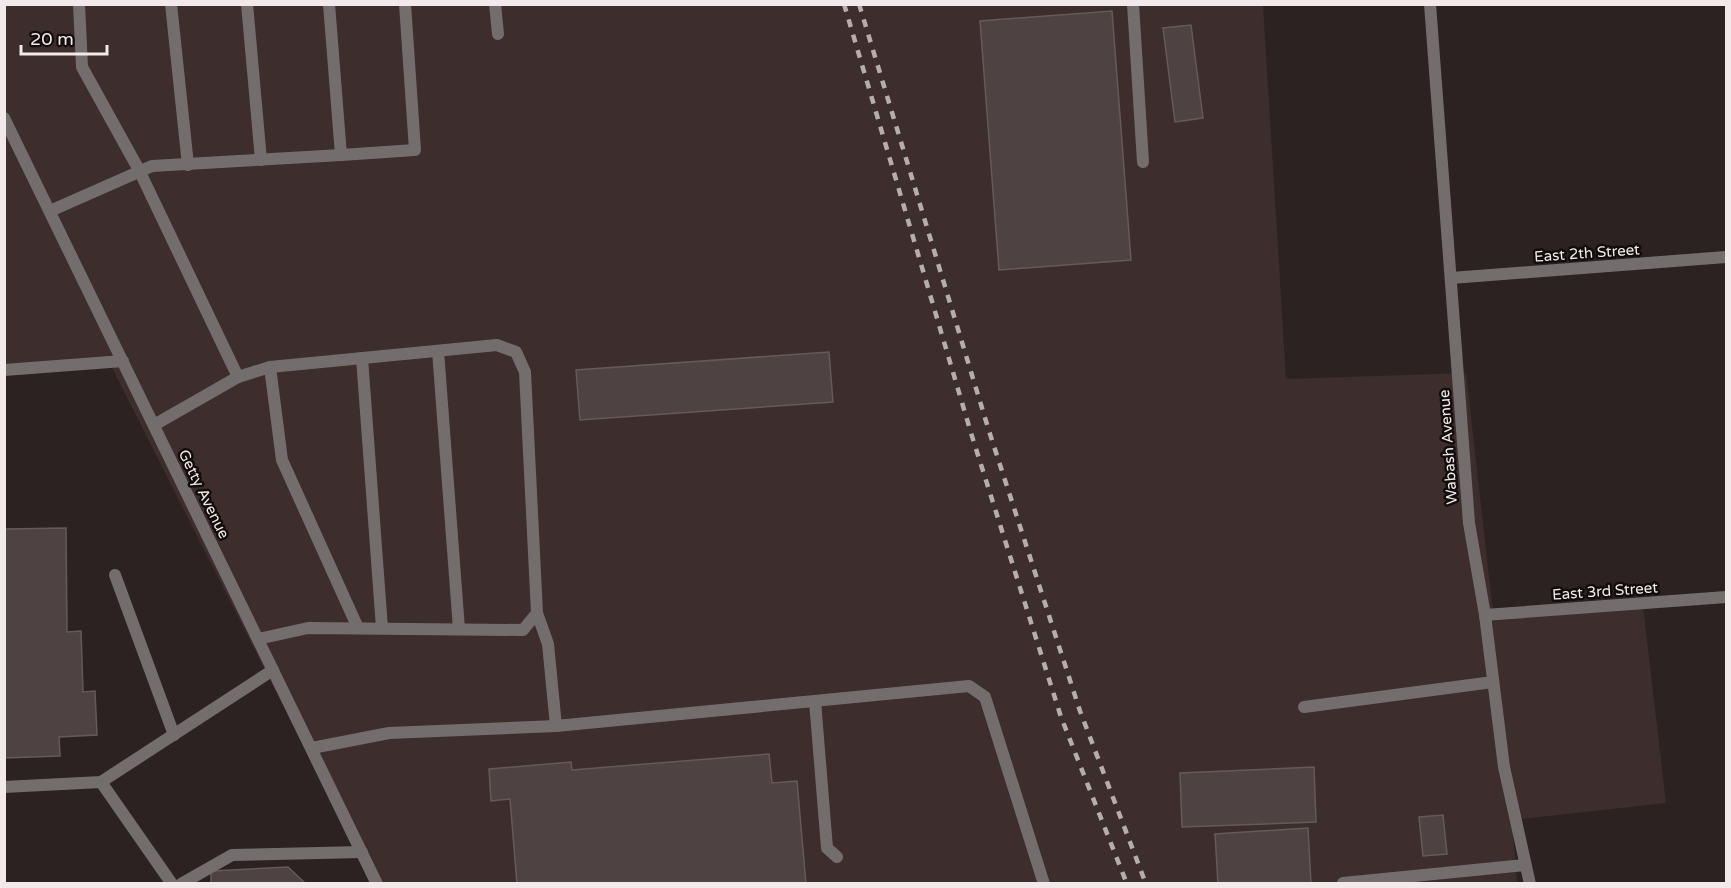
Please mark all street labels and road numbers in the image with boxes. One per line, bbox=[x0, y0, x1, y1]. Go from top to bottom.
street label: East 2th Street bbox=[1534, 240, 1641, 266]
street label: Wabash Avenue bbox=[1435, 389, 1461, 505]
street label: Getty Avenue bbox=[175, 447, 233, 541]
street label: East 3rd Street bbox=[1552, 578, 1659, 604]

